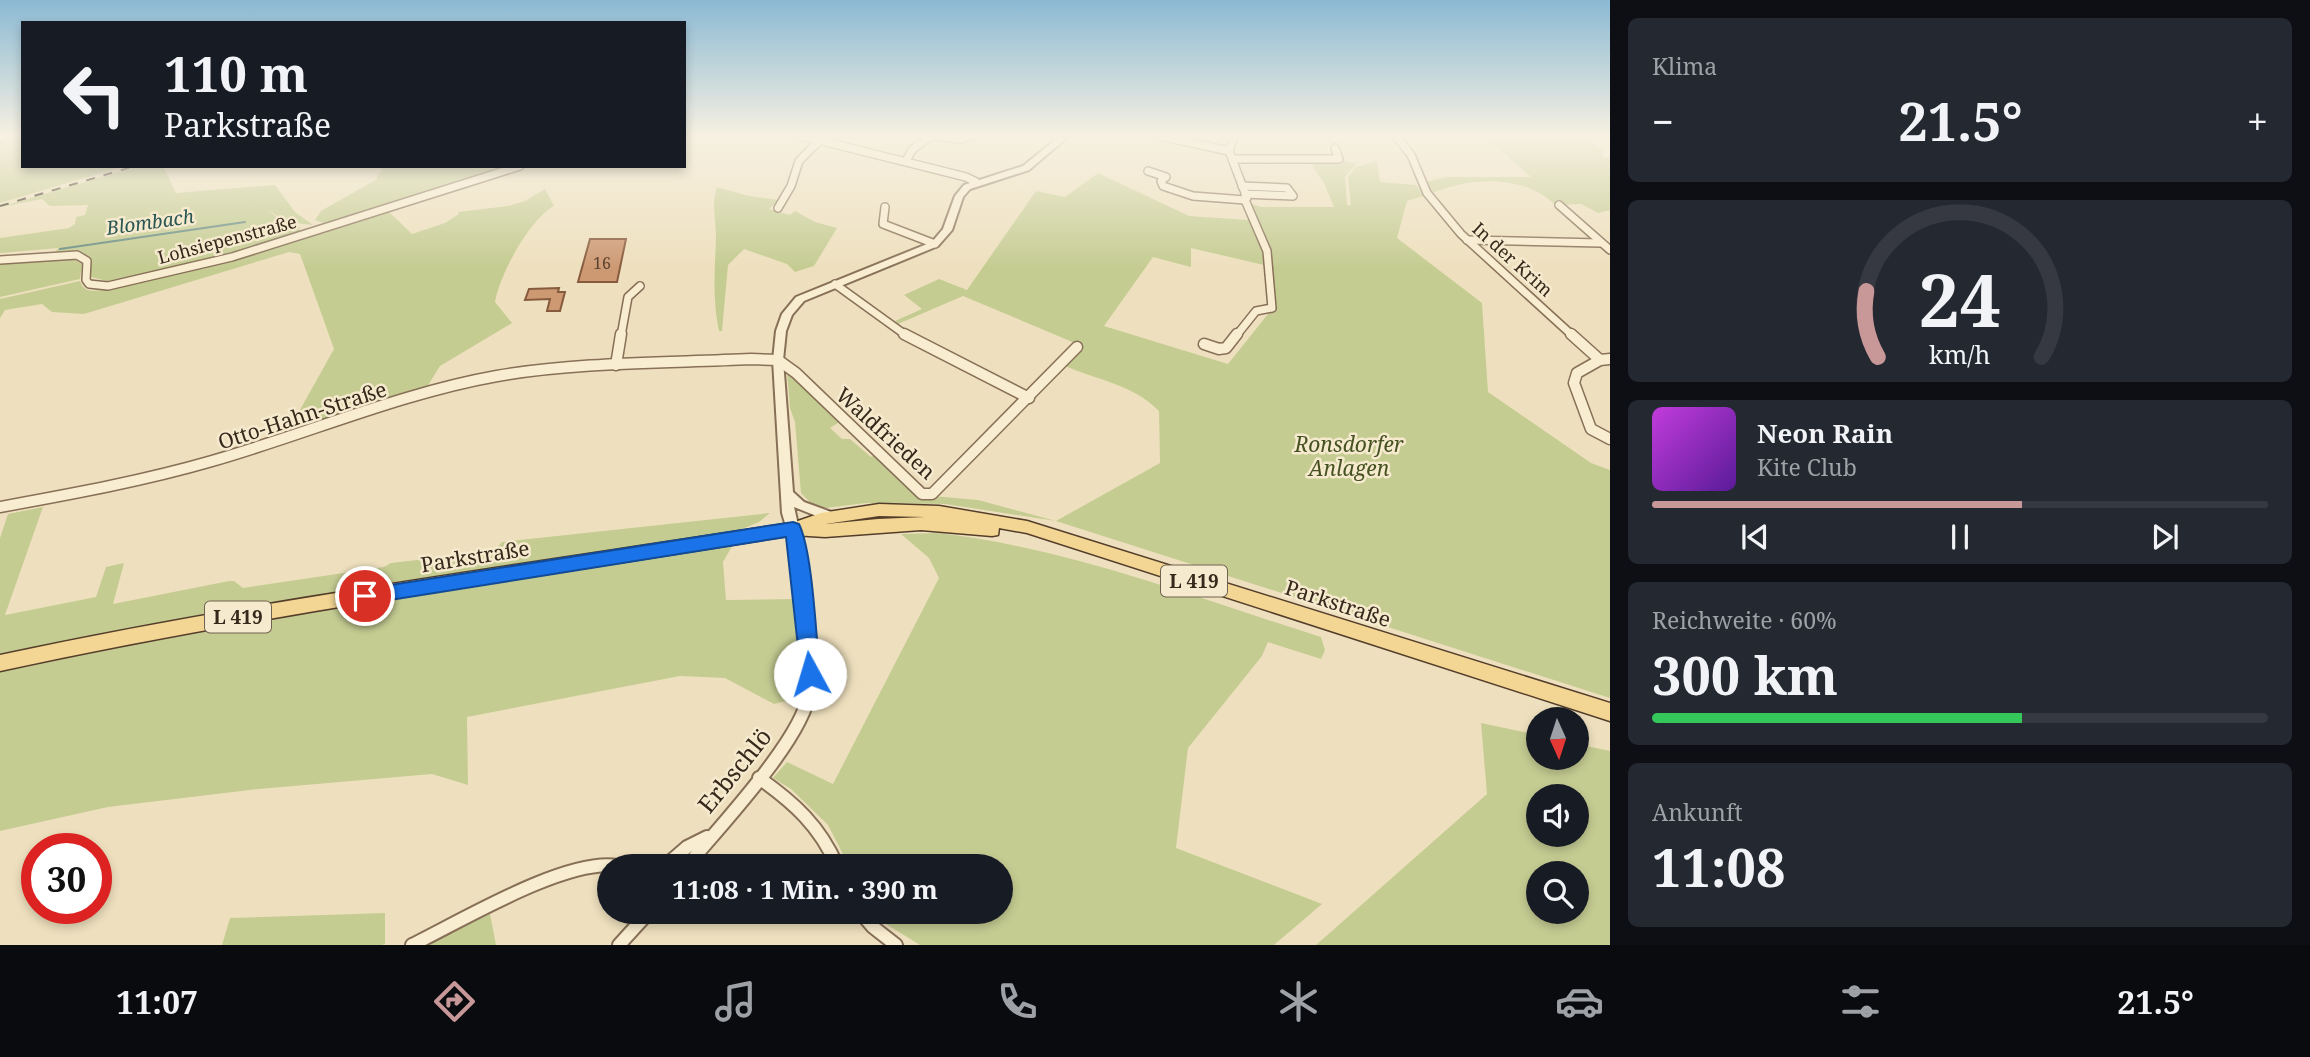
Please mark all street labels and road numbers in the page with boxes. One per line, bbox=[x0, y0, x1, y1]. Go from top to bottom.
street label: Lohsiepenstraße bbox=[155, 209, 299, 269]
street label: In der Krim bbox=[1468, 216, 1558, 302]
street label: Otto-Hahn-Straße bbox=[214, 375, 390, 455]
street label: Waldfrieden bbox=[830, 381, 942, 485]
street label: Parkstraße bbox=[419, 534, 531, 578]
road number: L 419 bbox=[1161, 566, 1227, 596]
street label: Parkstraße bbox=[1282, 573, 1394, 633]
road number: L 419 bbox=[205, 602, 271, 632]
street label: Erbschlö bbox=[690, 721, 778, 819]

